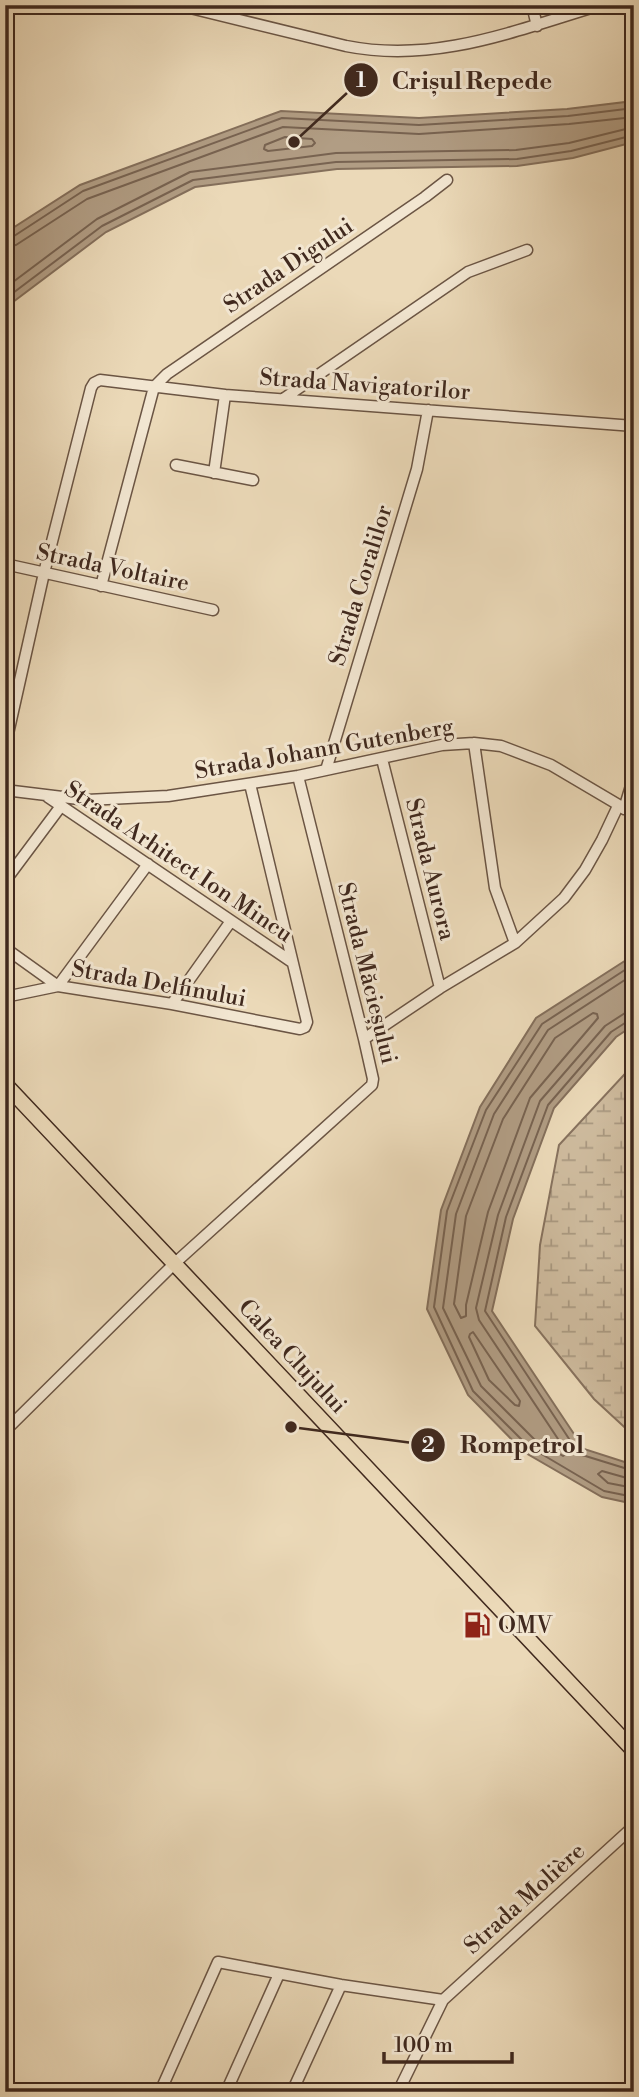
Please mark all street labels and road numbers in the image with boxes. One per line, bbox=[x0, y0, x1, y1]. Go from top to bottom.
street label: Strada Digului bbox=[218, 212, 359, 319]
street label: Strada Navigatorilor bbox=[258, 364, 471, 406]
street label: Strada Coralilor bbox=[323, 502, 399, 669]
street label: Strada Voltaire bbox=[34, 538, 192, 598]
street label: Strada Johann Gutenberg bbox=[193, 712, 456, 786]
street label: Strada Arhitect Ion Mincu bbox=[59, 775, 298, 949]
street label: Strada Aurora bbox=[399, 795, 461, 943]
street label: Strada Măcieșului bbox=[331, 880, 403, 1067]
street label: Strada Delfinului bbox=[69, 955, 248, 1013]
street label: Calea Clujului bbox=[232, 1294, 352, 1420]
street label: Strada Molière bbox=[458, 1837, 591, 1960]

